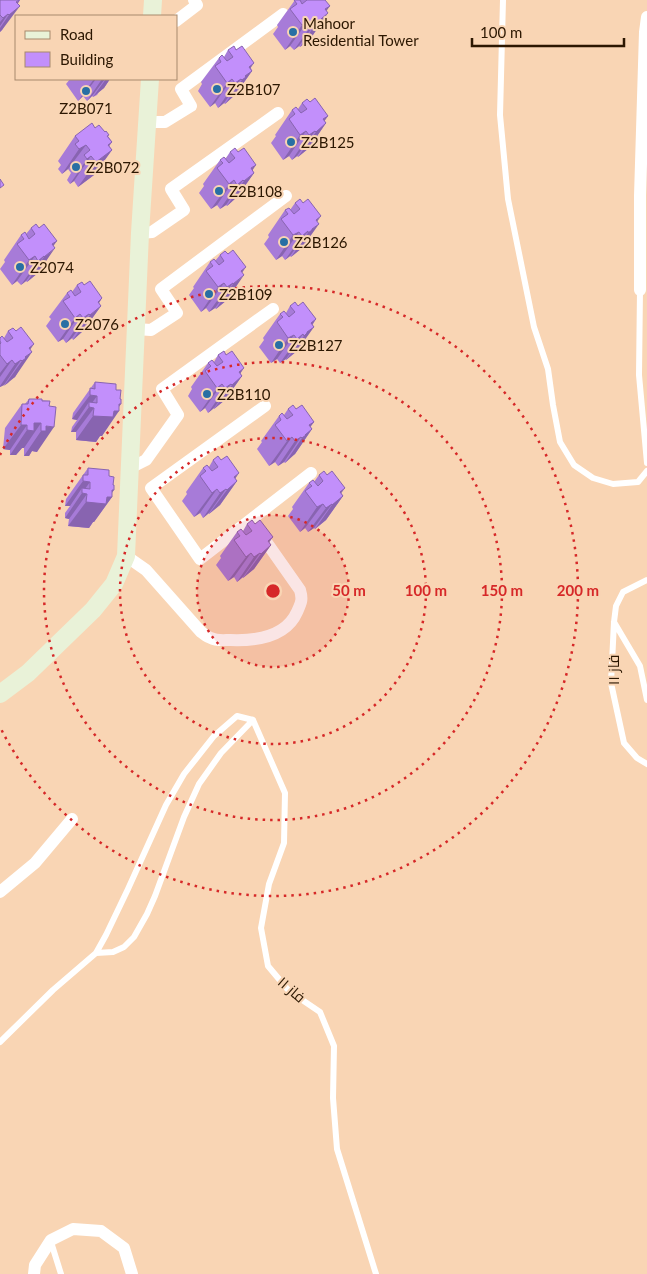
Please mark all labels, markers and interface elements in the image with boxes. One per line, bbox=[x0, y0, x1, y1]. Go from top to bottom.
place label: Mahoor Residential Tower bbox=[303, 14, 419, 49]
legend bbox=[15, 15, 178, 80]
scale bar bbox=[472, 15, 624, 47]
text: 100 m bbox=[480, 23, 522, 41]
text: Road bbox=[60, 25, 93, 43]
marker: Mahoor Residential Tower bbox=[287, 26, 299, 38]
text: Building bbox=[60, 50, 113, 68]
place label: Z2B107 bbox=[227, 80, 281, 98]
marker: Z2B107 bbox=[211, 83, 223, 95]
marker: Z2B071 bbox=[80, 85, 92, 97]
place label: Z2B071 bbox=[59, 99, 113, 117]
place label: Z2B125 bbox=[301, 133, 355, 151]
marker: Z2B125 bbox=[285, 136, 297, 148]
place label: Z2B072 bbox=[86, 158, 140, 176]
marker: Z2B072 bbox=[70, 161, 82, 173]
place label: Z2B108 bbox=[229, 182, 283, 200]
marker: Z2B108 bbox=[213, 185, 225, 197]
place label: Z2B126 bbox=[294, 233, 348, 251]
marker: Z2B126 bbox=[278, 236, 290, 248]
place label: Z2074 bbox=[30, 258, 74, 276]
marker: Z2074 bbox=[14, 261, 26, 273]
place label: Z2B109 bbox=[219, 285, 273, 303]
marker: Z2B109 bbox=[203, 288, 215, 300]
place label: Z2076 bbox=[75, 315, 119, 333]
marker: Z2076 bbox=[59, 318, 71, 330]
place label: Z2B127 bbox=[289, 336, 343, 354]
marker: Z2B127 bbox=[273, 339, 285, 351]
place label: Z2B110 bbox=[217, 385, 271, 403]
marker: Z2B110 bbox=[201, 388, 213, 400]
text: 50 m bbox=[332, 581, 366, 599]
text: 100 m bbox=[405, 581, 447, 599]
text: 150 m bbox=[481, 581, 523, 599]
text: 200 m bbox=[557, 581, 599, 599]
centre of rings bbox=[264, 582, 282, 600]
street label: فاز ۱۱ bbox=[604, 655, 623, 685]
street label: فاز ۱۱ bbox=[274, 972, 309, 1007]

